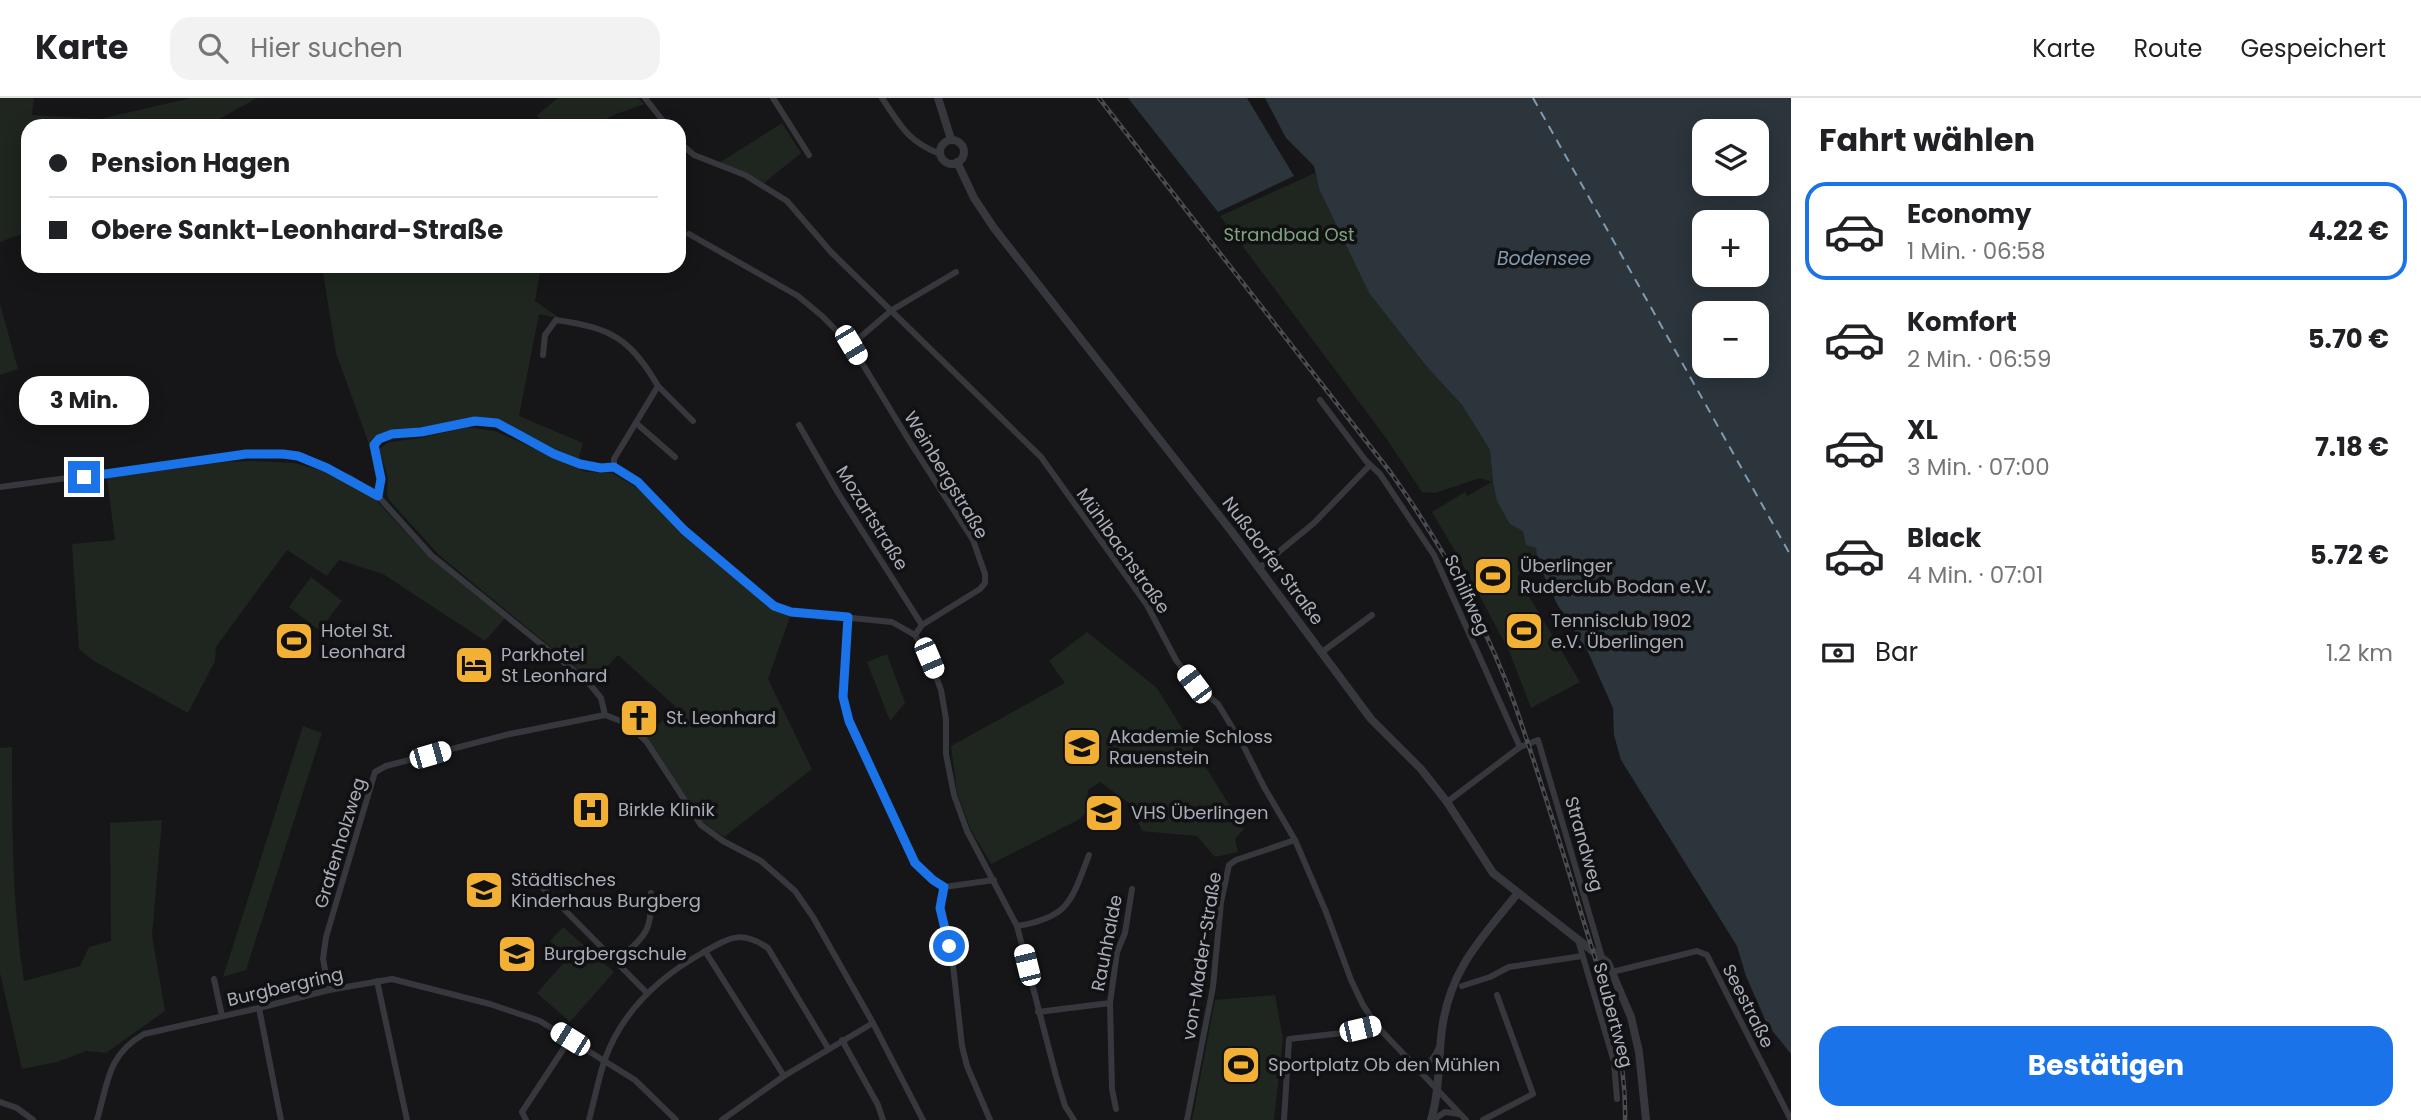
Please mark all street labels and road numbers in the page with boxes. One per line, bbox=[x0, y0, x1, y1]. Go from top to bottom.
street label: Weinbergstraße bbox=[898, 406, 995, 543]
street label: Mozartstraße bbox=[830, 461, 915, 575]
street label: Mühlbachstraße bbox=[1071, 483, 1176, 619]
street label: Nußdorfer Straße bbox=[1217, 491, 1330, 630]
street label: Schilfweg bbox=[1439, 550, 1496, 639]
street label: Grafenholzweg bbox=[308, 775, 371, 911]
street label: Strandweg bbox=[1559, 793, 1610, 894]
street label: von-Mader-Straße bbox=[1176, 870, 1227, 1042]
street label: Rauhhalde bbox=[1085, 893, 1128, 993]
street label: Seestraße bbox=[1717, 959, 1780, 1052]
street label: Seubertweg bbox=[1587, 960, 1640, 1070]
street label: Burgbergring bbox=[224, 961, 345, 1012]

